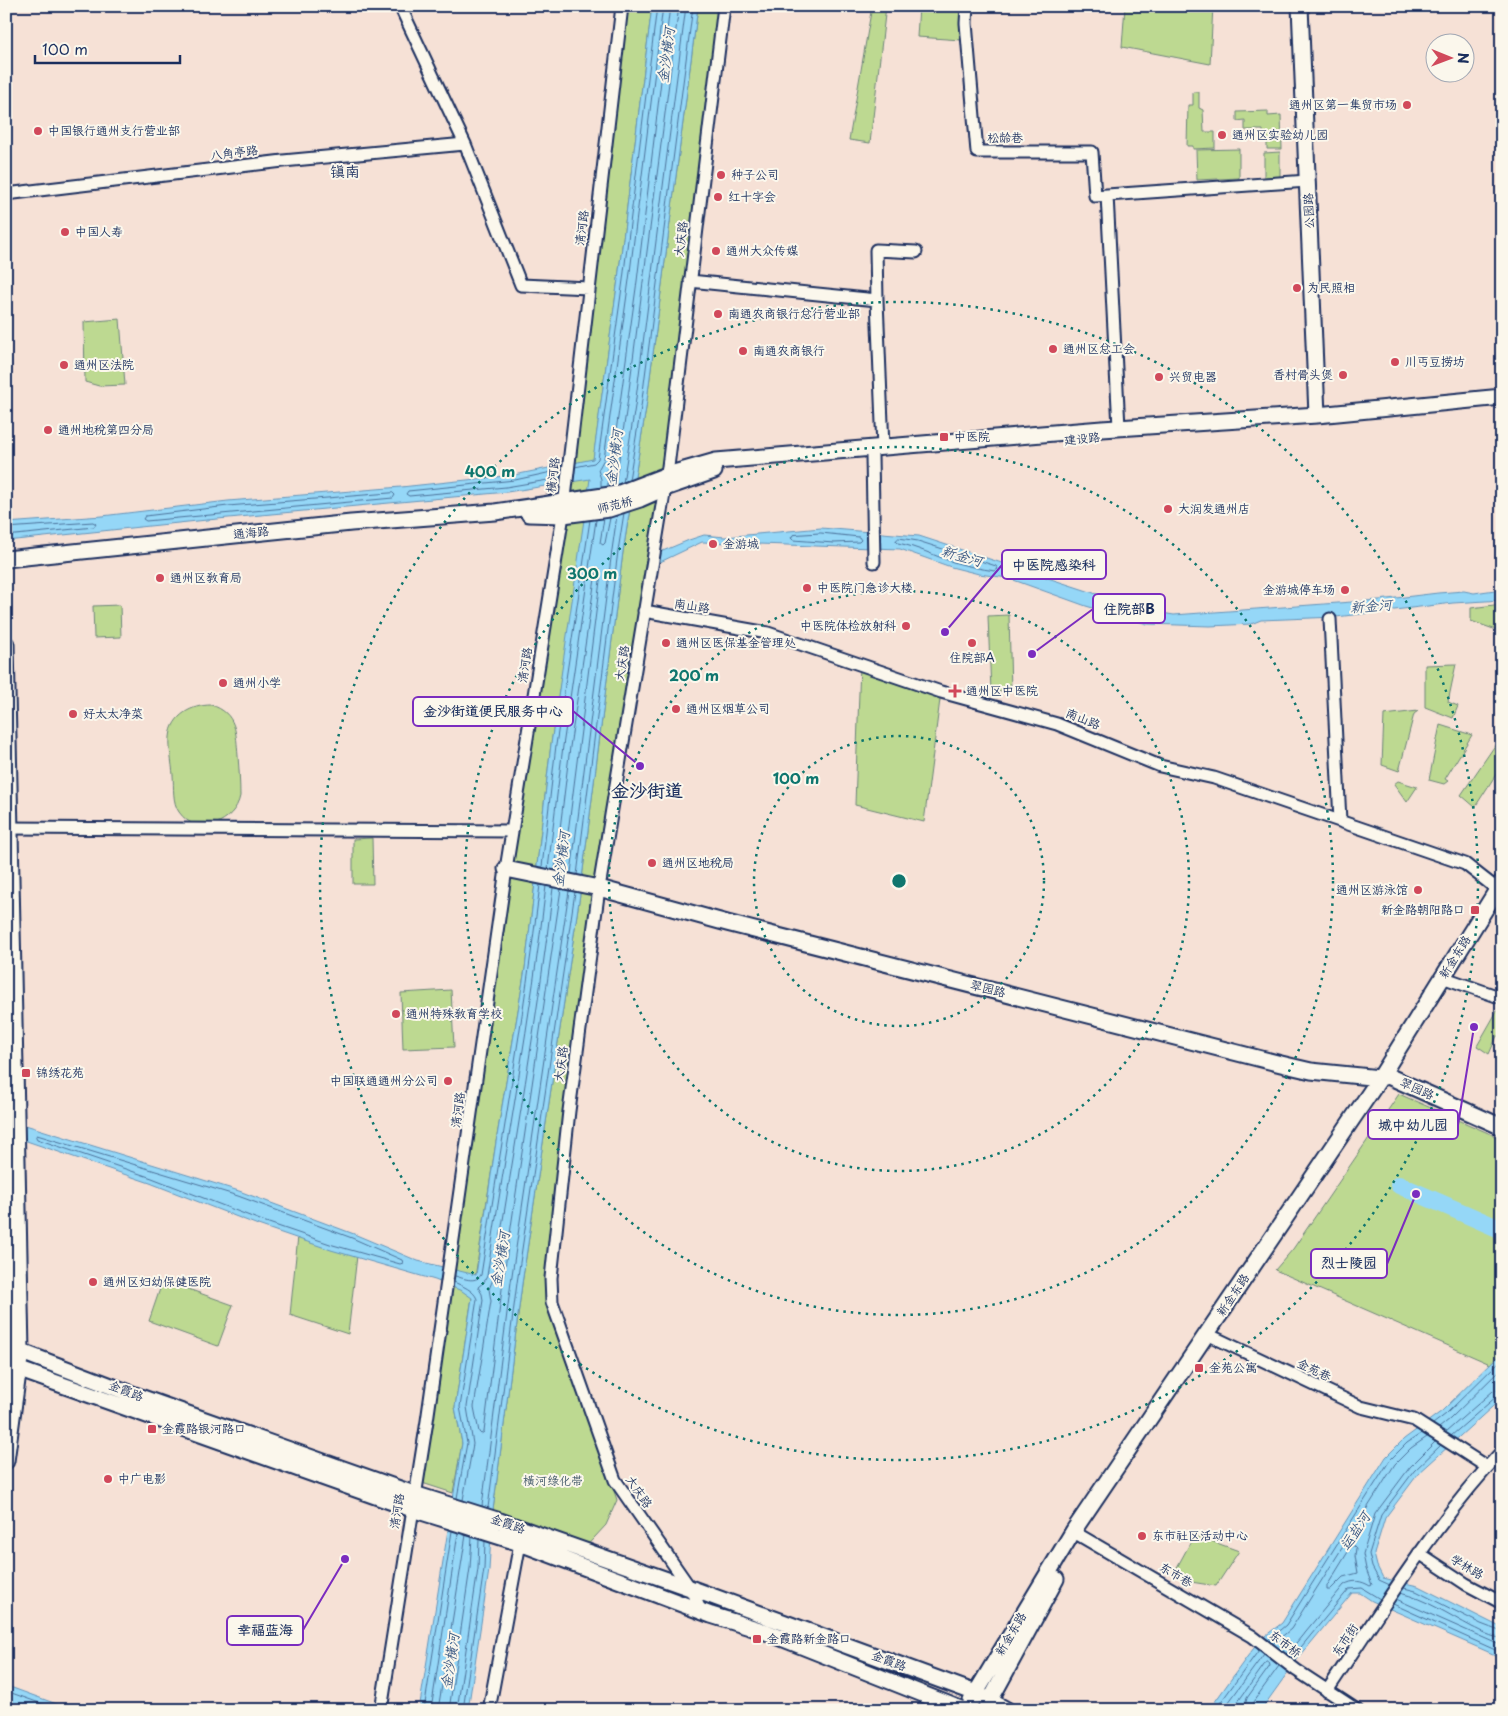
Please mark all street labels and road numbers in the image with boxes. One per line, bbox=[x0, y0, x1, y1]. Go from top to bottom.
street label: 松龄巷 bbox=[987, 128, 1023, 146]
street label: 八角亭路 bbox=[209, 140, 259, 164]
street label: 公园路 bbox=[1298, 193, 1318, 229]
street label: 清河路 bbox=[570, 209, 592, 247]
street label: 大庆路 bbox=[669, 220, 691, 258]
street label: 建设路 bbox=[1063, 427, 1101, 449]
street label: 横河路 bbox=[541, 456, 563, 494]
street label: 师范桥 bbox=[595, 491, 635, 517]
street label: 通海路 bbox=[232, 521, 270, 543]
street label: 南山路 bbox=[673, 593, 711, 617]
street label: 大庆路 bbox=[609, 644, 633, 682]
street label: 清河路 bbox=[512, 646, 536, 684]
street label: 南山路 bbox=[1063, 703, 1103, 733]
street label: 新金东路 bbox=[1434, 931, 1475, 982]
street label: 翠园路 bbox=[969, 975, 1008, 1001]
street label: 大庆路 bbox=[549, 1045, 571, 1083]
street label: 翠园路 bbox=[1397, 1073, 1438, 1104]
street label: 清河路 bbox=[446, 1091, 468, 1129]
street label: 新金东路 bbox=[1211, 1270, 1253, 1319]
street label: 金苑巷 bbox=[1294, 1353, 1335, 1385]
street label: 金霞路 bbox=[106, 1375, 146, 1405]
street label: 大庆路 bbox=[622, 1471, 657, 1511]
street label: 清河路 bbox=[384, 1492, 408, 1530]
street label: 金霞路 bbox=[488, 1509, 528, 1537]
street label: 学林路 bbox=[1447, 1549, 1488, 1583]
street label: 东市巷 bbox=[1156, 1557, 1197, 1591]
street label: 新金东路 bbox=[990, 1608, 1030, 1659]
street label: 东市街 bbox=[1327, 1619, 1362, 1659]
street label: 东市桥 bbox=[1266, 1625, 1306, 1662]
street label: 金霞路 bbox=[869, 1645, 909, 1675]

